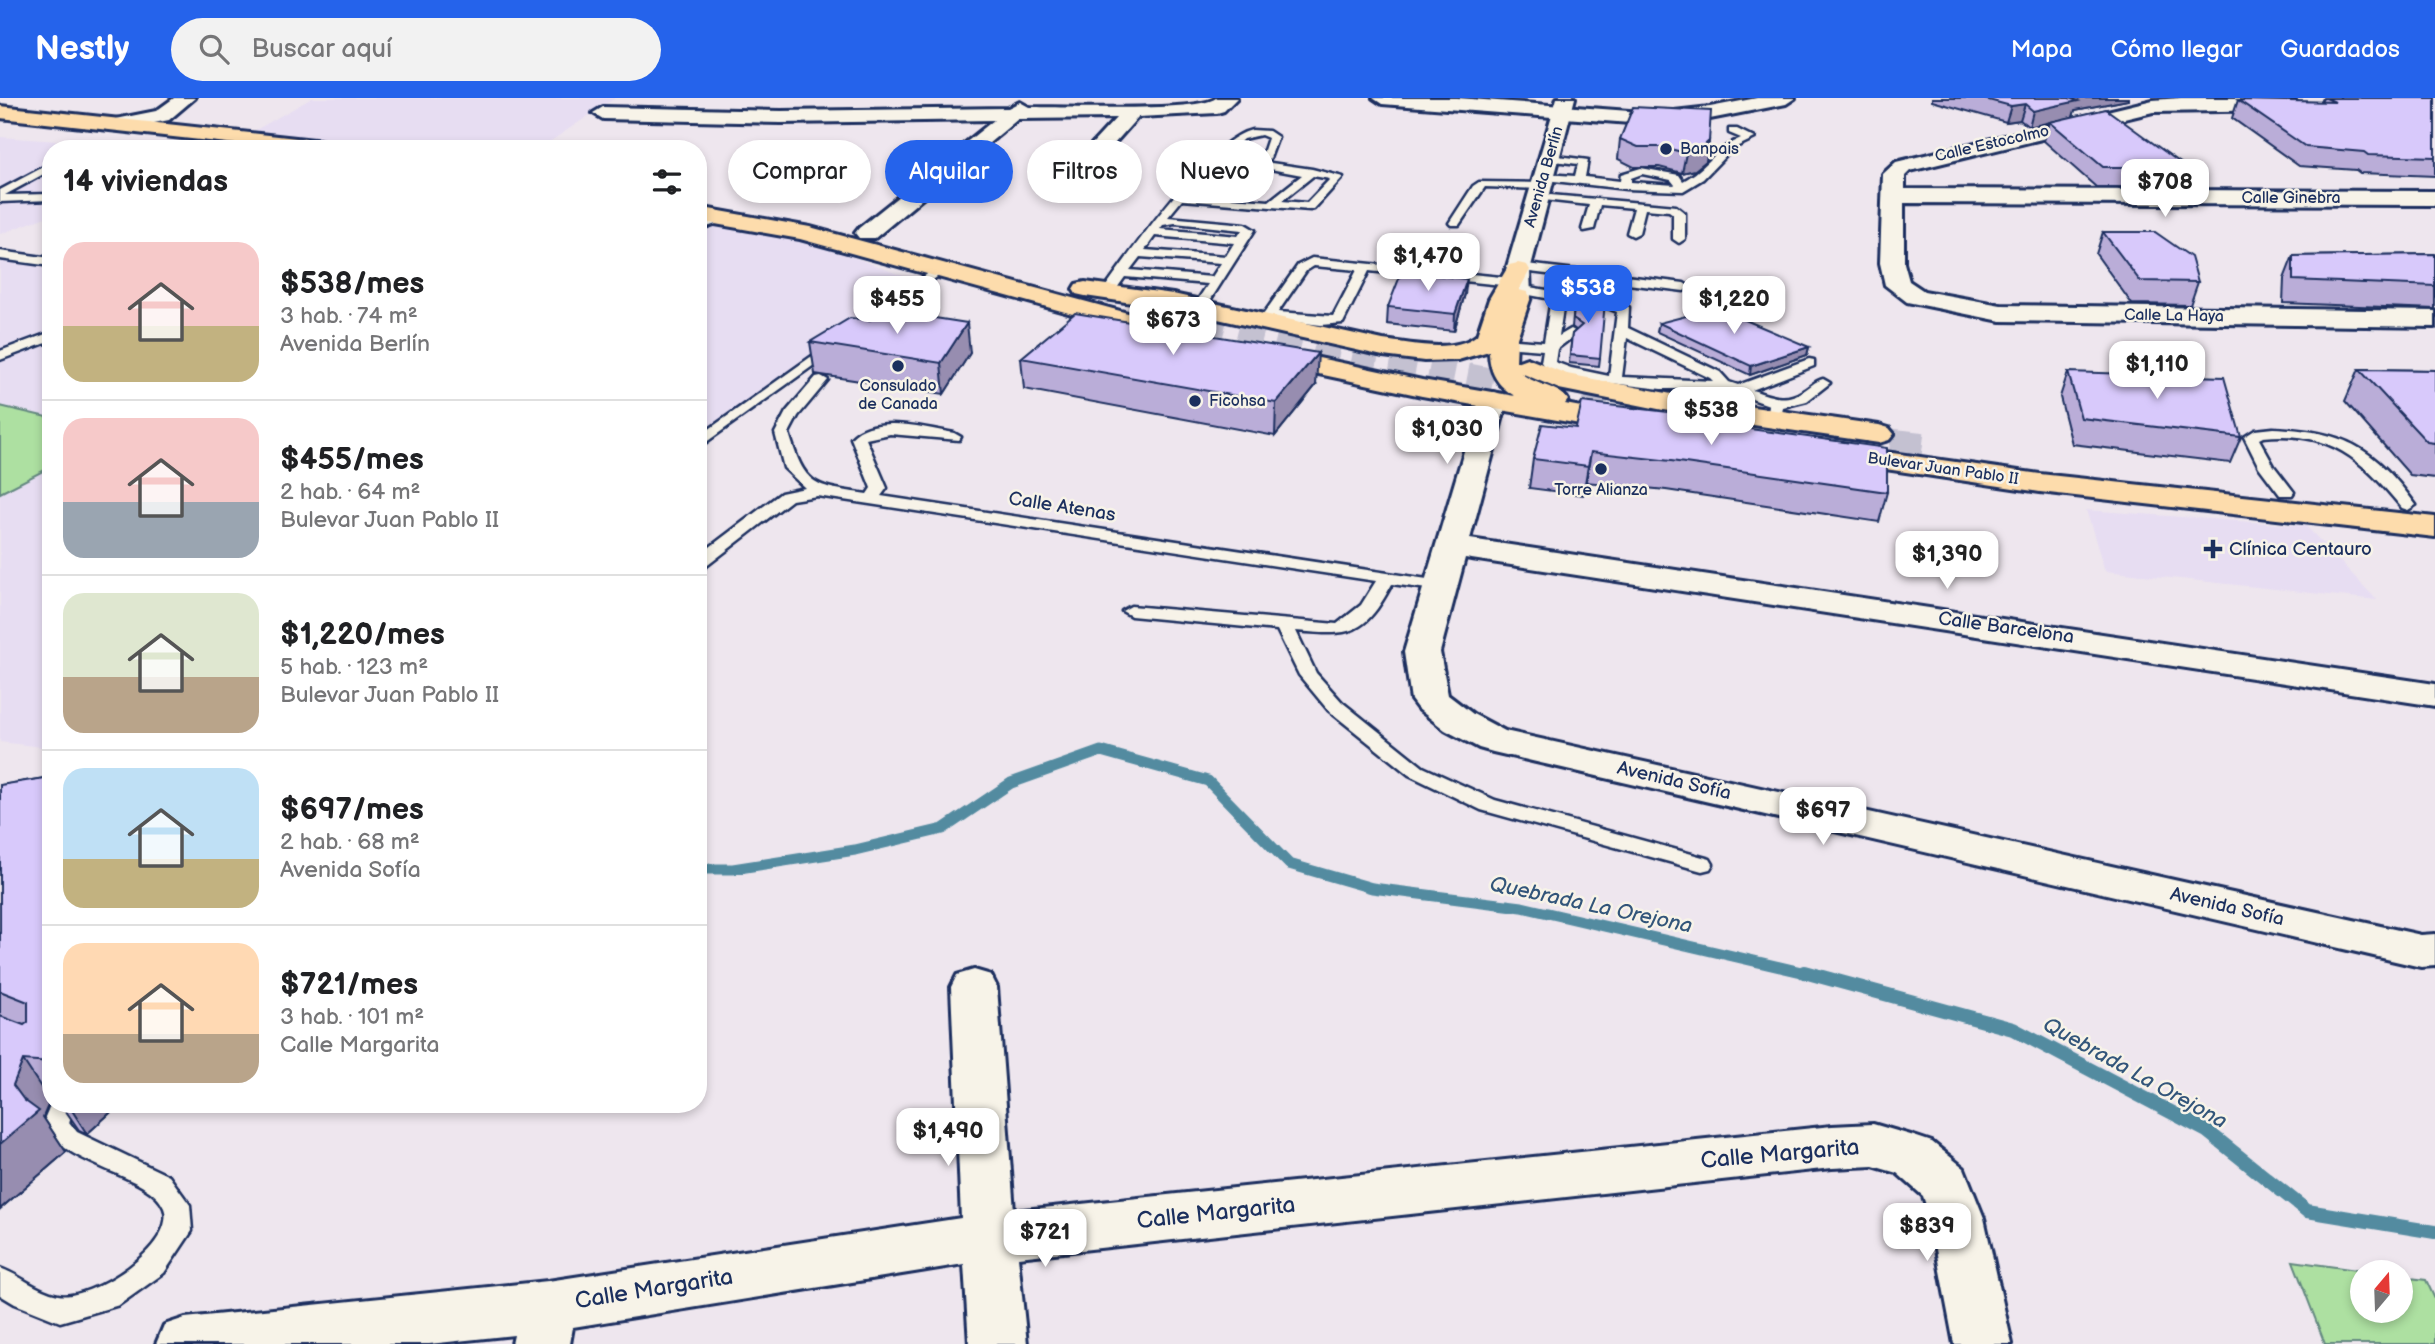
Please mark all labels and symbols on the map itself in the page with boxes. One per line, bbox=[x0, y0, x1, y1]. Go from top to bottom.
street label: Calle Estocolmo bbox=[1933, 122, 2051, 166]
street label: Avenida Berlín bbox=[1520, 124, 1568, 230]
place label: Banpais bbox=[1680, 140, 1739, 159]
marker: Banpais bbox=[1658, 141, 1674, 157]
pin: $708 bbox=[2124, 159, 2206, 219]
street label: Calle Ginebra bbox=[2241, 189, 2341, 208]
pin: $1,470 bbox=[1371, 234, 1485, 293]
pin: $538 bbox=[1547, 266, 1629, 325]
pin: $455 bbox=[856, 276, 938, 336]
pin: $1,220 bbox=[1677, 276, 1791, 336]
pin: $673 bbox=[1132, 298, 1214, 357]
street label: Calle La Haya bbox=[2124, 306, 2224, 326]
pin: $1,110 bbox=[2100, 342, 2214, 401]
marker: Consulado de Canada bbox=[890, 358, 906, 374]
place label: Consulado de Canada bbox=[858, 377, 938, 414]
pin: $538 bbox=[1670, 388, 1752, 447]
place label: Ficohsa bbox=[1209, 392, 1266, 411]
marker: Ficohsa bbox=[1187, 393, 1203, 409]
pin: $1,030 bbox=[1390, 406, 1504, 466]
street label: Bulevar Juan Pablo II bbox=[1866, 449, 2020, 489]
marker: Torre Alianza bbox=[1593, 461, 1609, 477]
place label: Torre Alianza bbox=[1554, 481, 1648, 500]
street label: Calle Atenas bbox=[1007, 487, 1117, 527]
pin: $1,390 bbox=[1890, 532, 2004, 591]
place label: Clínica Centauro bbox=[2229, 538, 2372, 561]
marker: Clínica Centauro bbox=[2203, 539, 2223, 559]
street label: Calle Barcelona bbox=[1937, 607, 2075, 649]
street label: Avenida Sofía bbox=[1615, 757, 1733, 805]
pin: $697 bbox=[1782, 788, 1864, 847]
water label: Quebrada La Orejona bbox=[1487, 871, 1695, 939]
street label: Avenida Sofía bbox=[2168, 883, 2286, 931]
water label: Quebrada La Orejona bbox=[2039, 1012, 2231, 1134]
pin: $1,490 bbox=[891, 1108, 1005, 1168]
street label: Calle Margarita bbox=[1699, 1133, 1861, 1175]
street label: Calle Margarita bbox=[1135, 1191, 1297, 1235]
pin: $839 bbox=[1886, 1204, 1968, 1263]
pin: $721 bbox=[1004, 1210, 1086, 1269]
north arrow bbox=[2350, 1260, 2413, 1323]
street label: Calle Margarita bbox=[573, 1263, 735, 1315]

